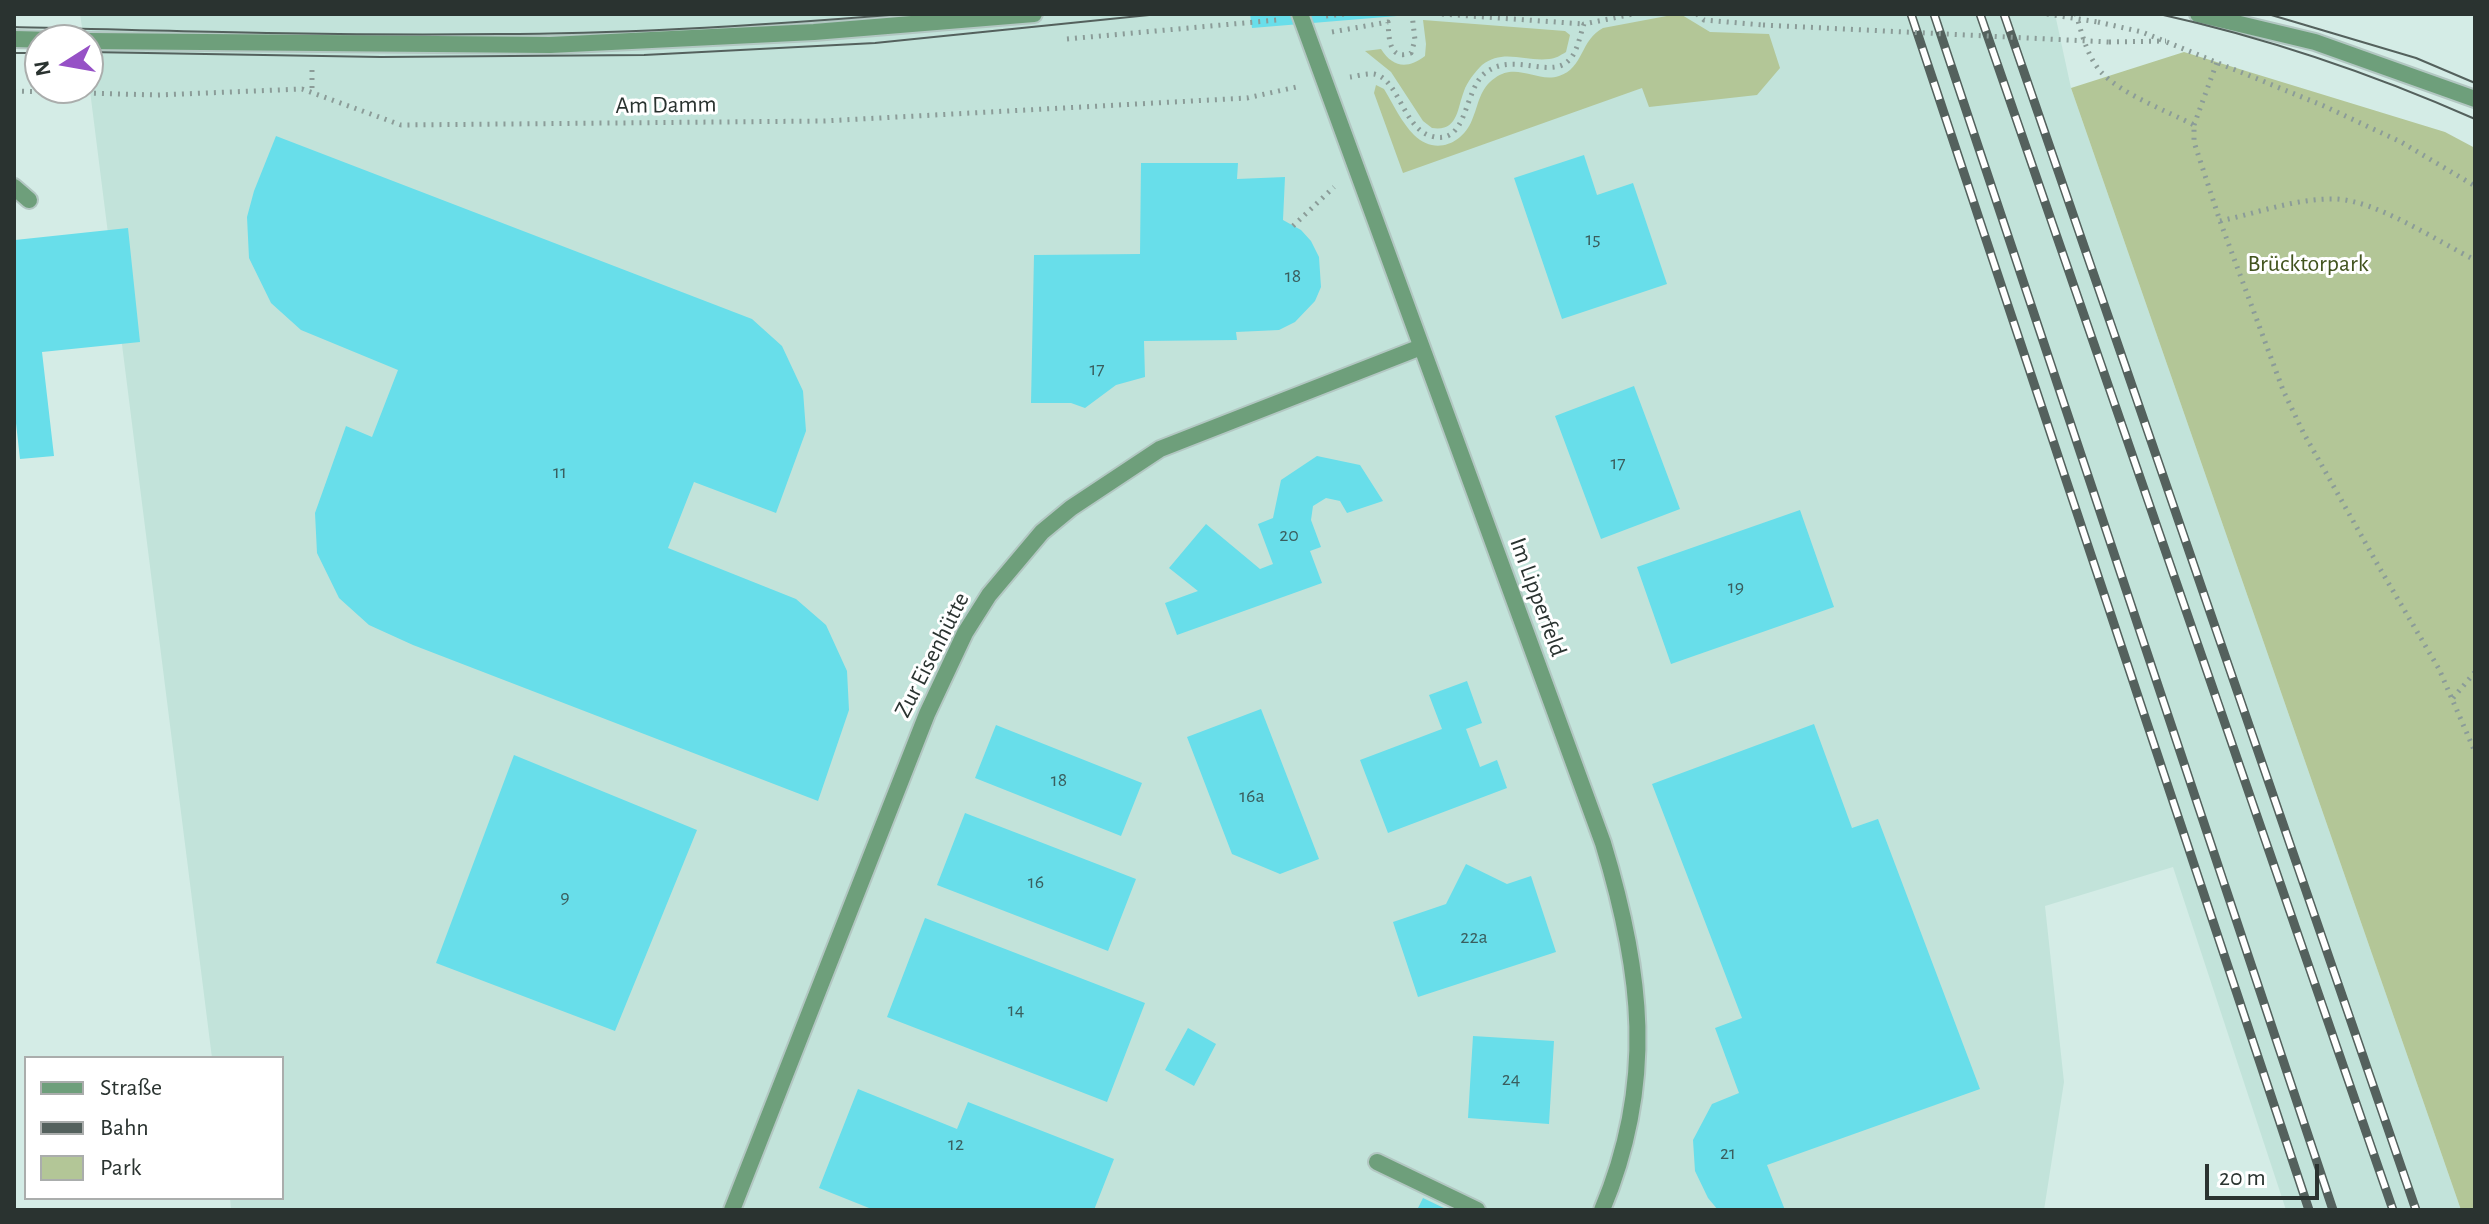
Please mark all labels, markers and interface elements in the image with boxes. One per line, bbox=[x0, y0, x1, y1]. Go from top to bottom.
north arrow bbox=[24, 24, 104, 104]
text: N bbox=[30, 59, 55, 78]
street label: Am Damm bbox=[615, 90, 717, 120]
house number: 15 bbox=[1585, 227, 1601, 251]
park label: Brücktorpark bbox=[2247, 250, 2369, 278]
house number: 18 bbox=[1285, 264, 1301, 288]
house number: 17 bbox=[1089, 357, 1105, 381]
house number: 17 bbox=[1610, 451, 1626, 475]
house number: 11 bbox=[553, 460, 567, 484]
house number: 20 bbox=[1279, 523, 1299, 547]
street label: Im Lipperfeld bbox=[1503, 534, 1573, 660]
house number: 19 bbox=[1728, 575, 1744, 599]
street label: Zur Eisenhütte bbox=[888, 588, 976, 722]
house number: 18 bbox=[1051, 768, 1067, 792]
house number: 16a bbox=[1239, 784, 1265, 808]
house number: 16 bbox=[1028, 870, 1044, 894]
house number: 9 bbox=[560, 885, 570, 909]
house number: 22a bbox=[1460, 925, 1488, 949]
house number: 14 bbox=[1008, 998, 1024, 1022]
legend bbox=[24, 1056, 284, 1200]
house number: 24 bbox=[1502, 1067, 1520, 1091]
text: Straße bbox=[100, 1076, 162, 1100]
text: Bahn bbox=[100, 1116, 149, 1140]
house number: 12 bbox=[948, 1132, 964, 1156]
house number: 21 bbox=[1720, 1141, 1736, 1165]
scale bar bbox=[2209, 1148, 2323, 1198]
text: Park bbox=[100, 1156, 141, 1180]
text: 20 m bbox=[2219, 1166, 2266, 1190]

